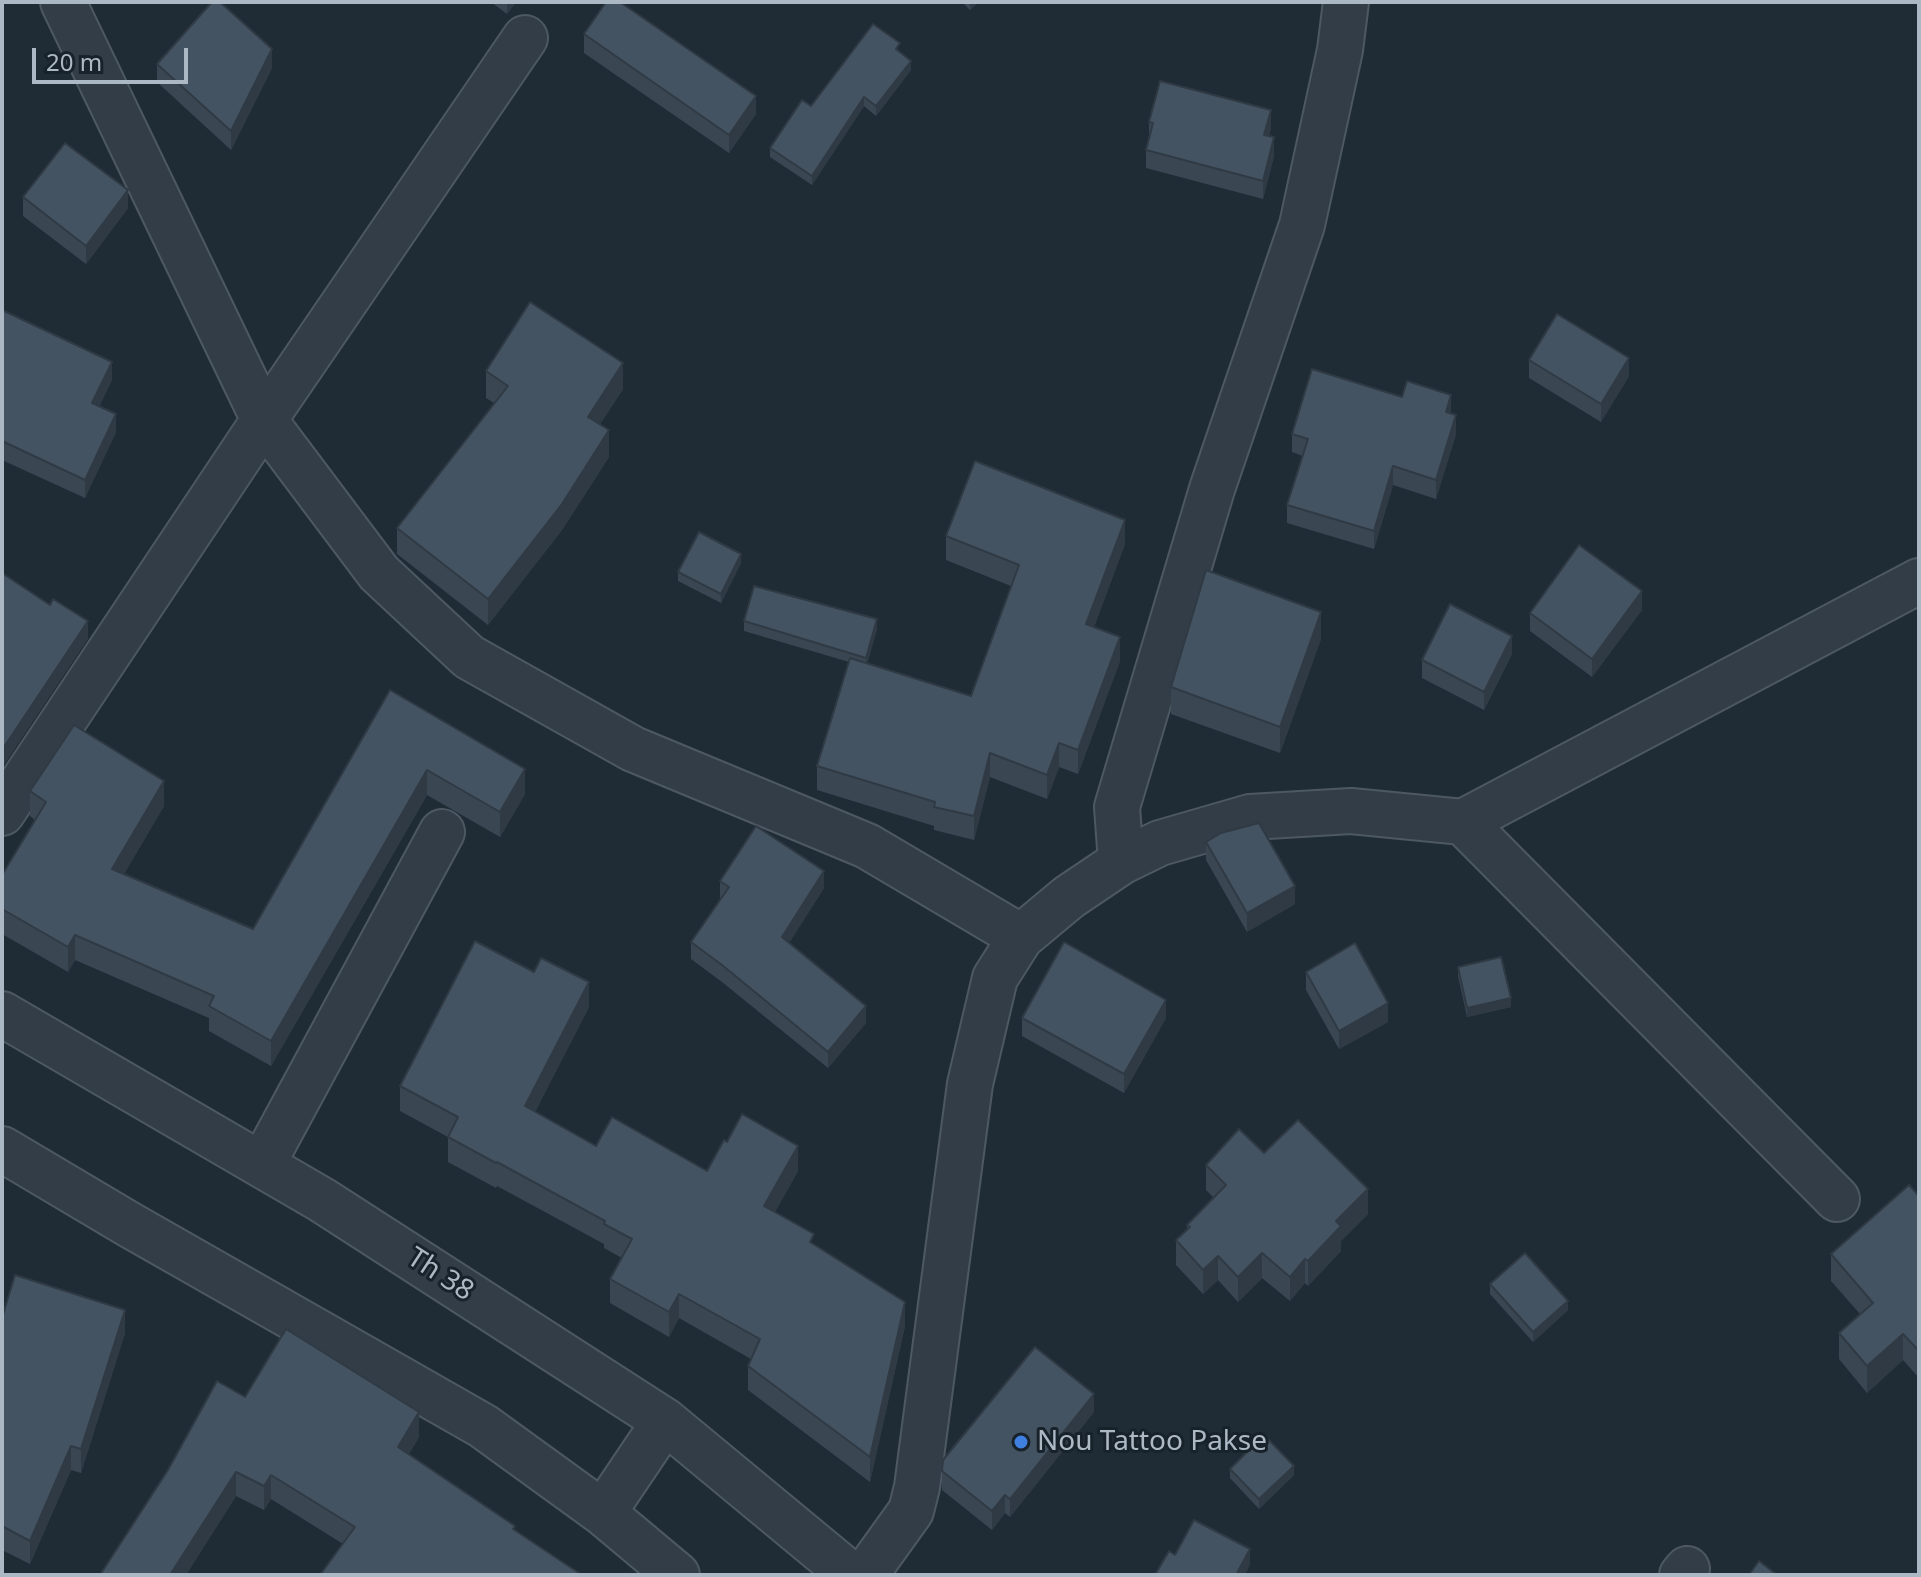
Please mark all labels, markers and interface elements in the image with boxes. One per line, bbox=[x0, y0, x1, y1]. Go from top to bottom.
scale bar bbox=[36, 32, 192, 82]
text: 20 m bbox=[46, 45, 102, 78]
street label: Th 38 bbox=[401, 1241, 479, 1309]
place label: Nou Tattoo Pakse bbox=[1037, 1425, 1267, 1459]
marker: Nou Tattoo Pakse bbox=[1012, 1433, 1030, 1451]

